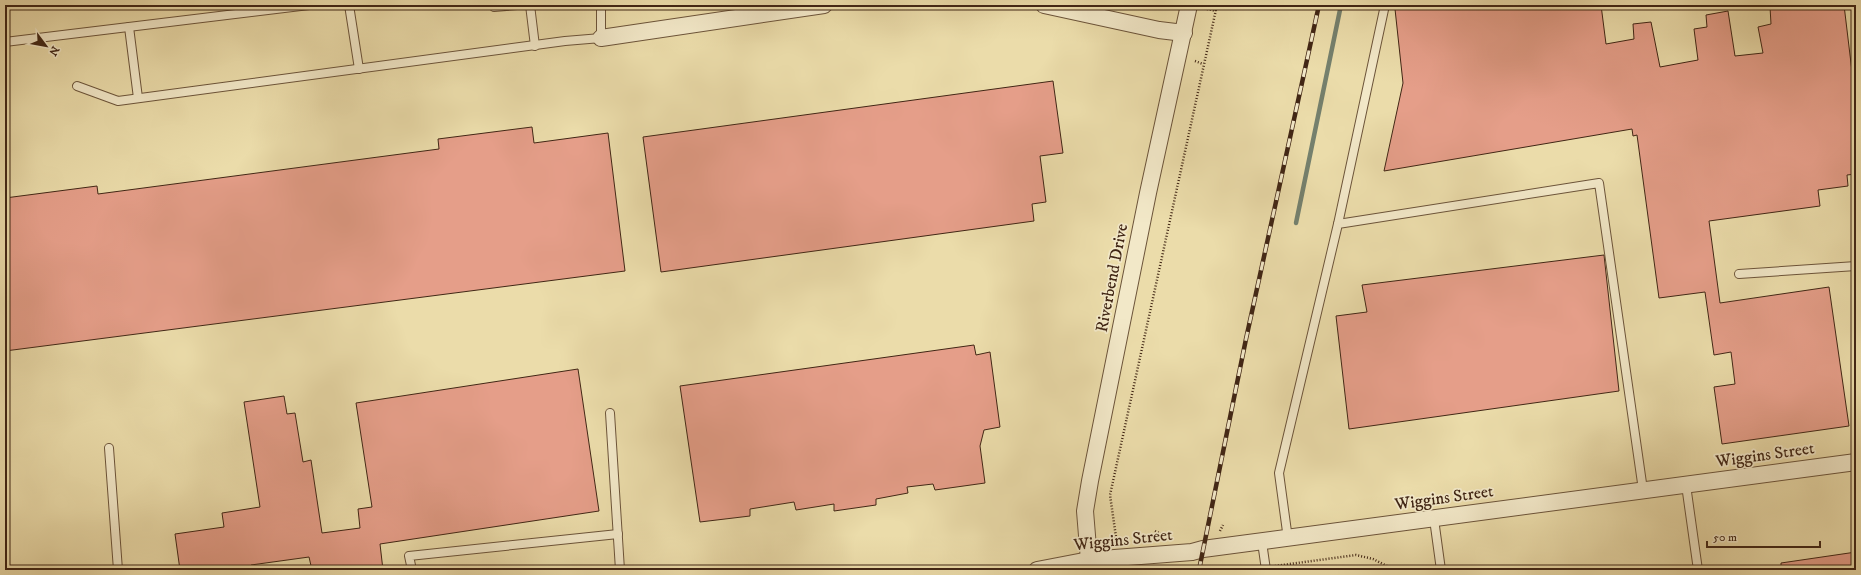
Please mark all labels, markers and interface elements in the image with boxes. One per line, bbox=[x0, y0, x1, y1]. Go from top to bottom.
north arrow bbox=[26, 26, 66, 66]
text: N bbox=[45, 43, 62, 58]
street label: Riverbend Drive bbox=[1091, 222, 1133, 334]
street label: Wiggins Street bbox=[1713, 437, 1816, 473]
street label: Wiggins Street bbox=[1392, 480, 1495, 516]
scale bar bbox=[1707, 523, 1820, 549]
street label: Wiggins Street bbox=[1071, 524, 1174, 556]
text: 50 m bbox=[1713, 530, 1737, 545]

